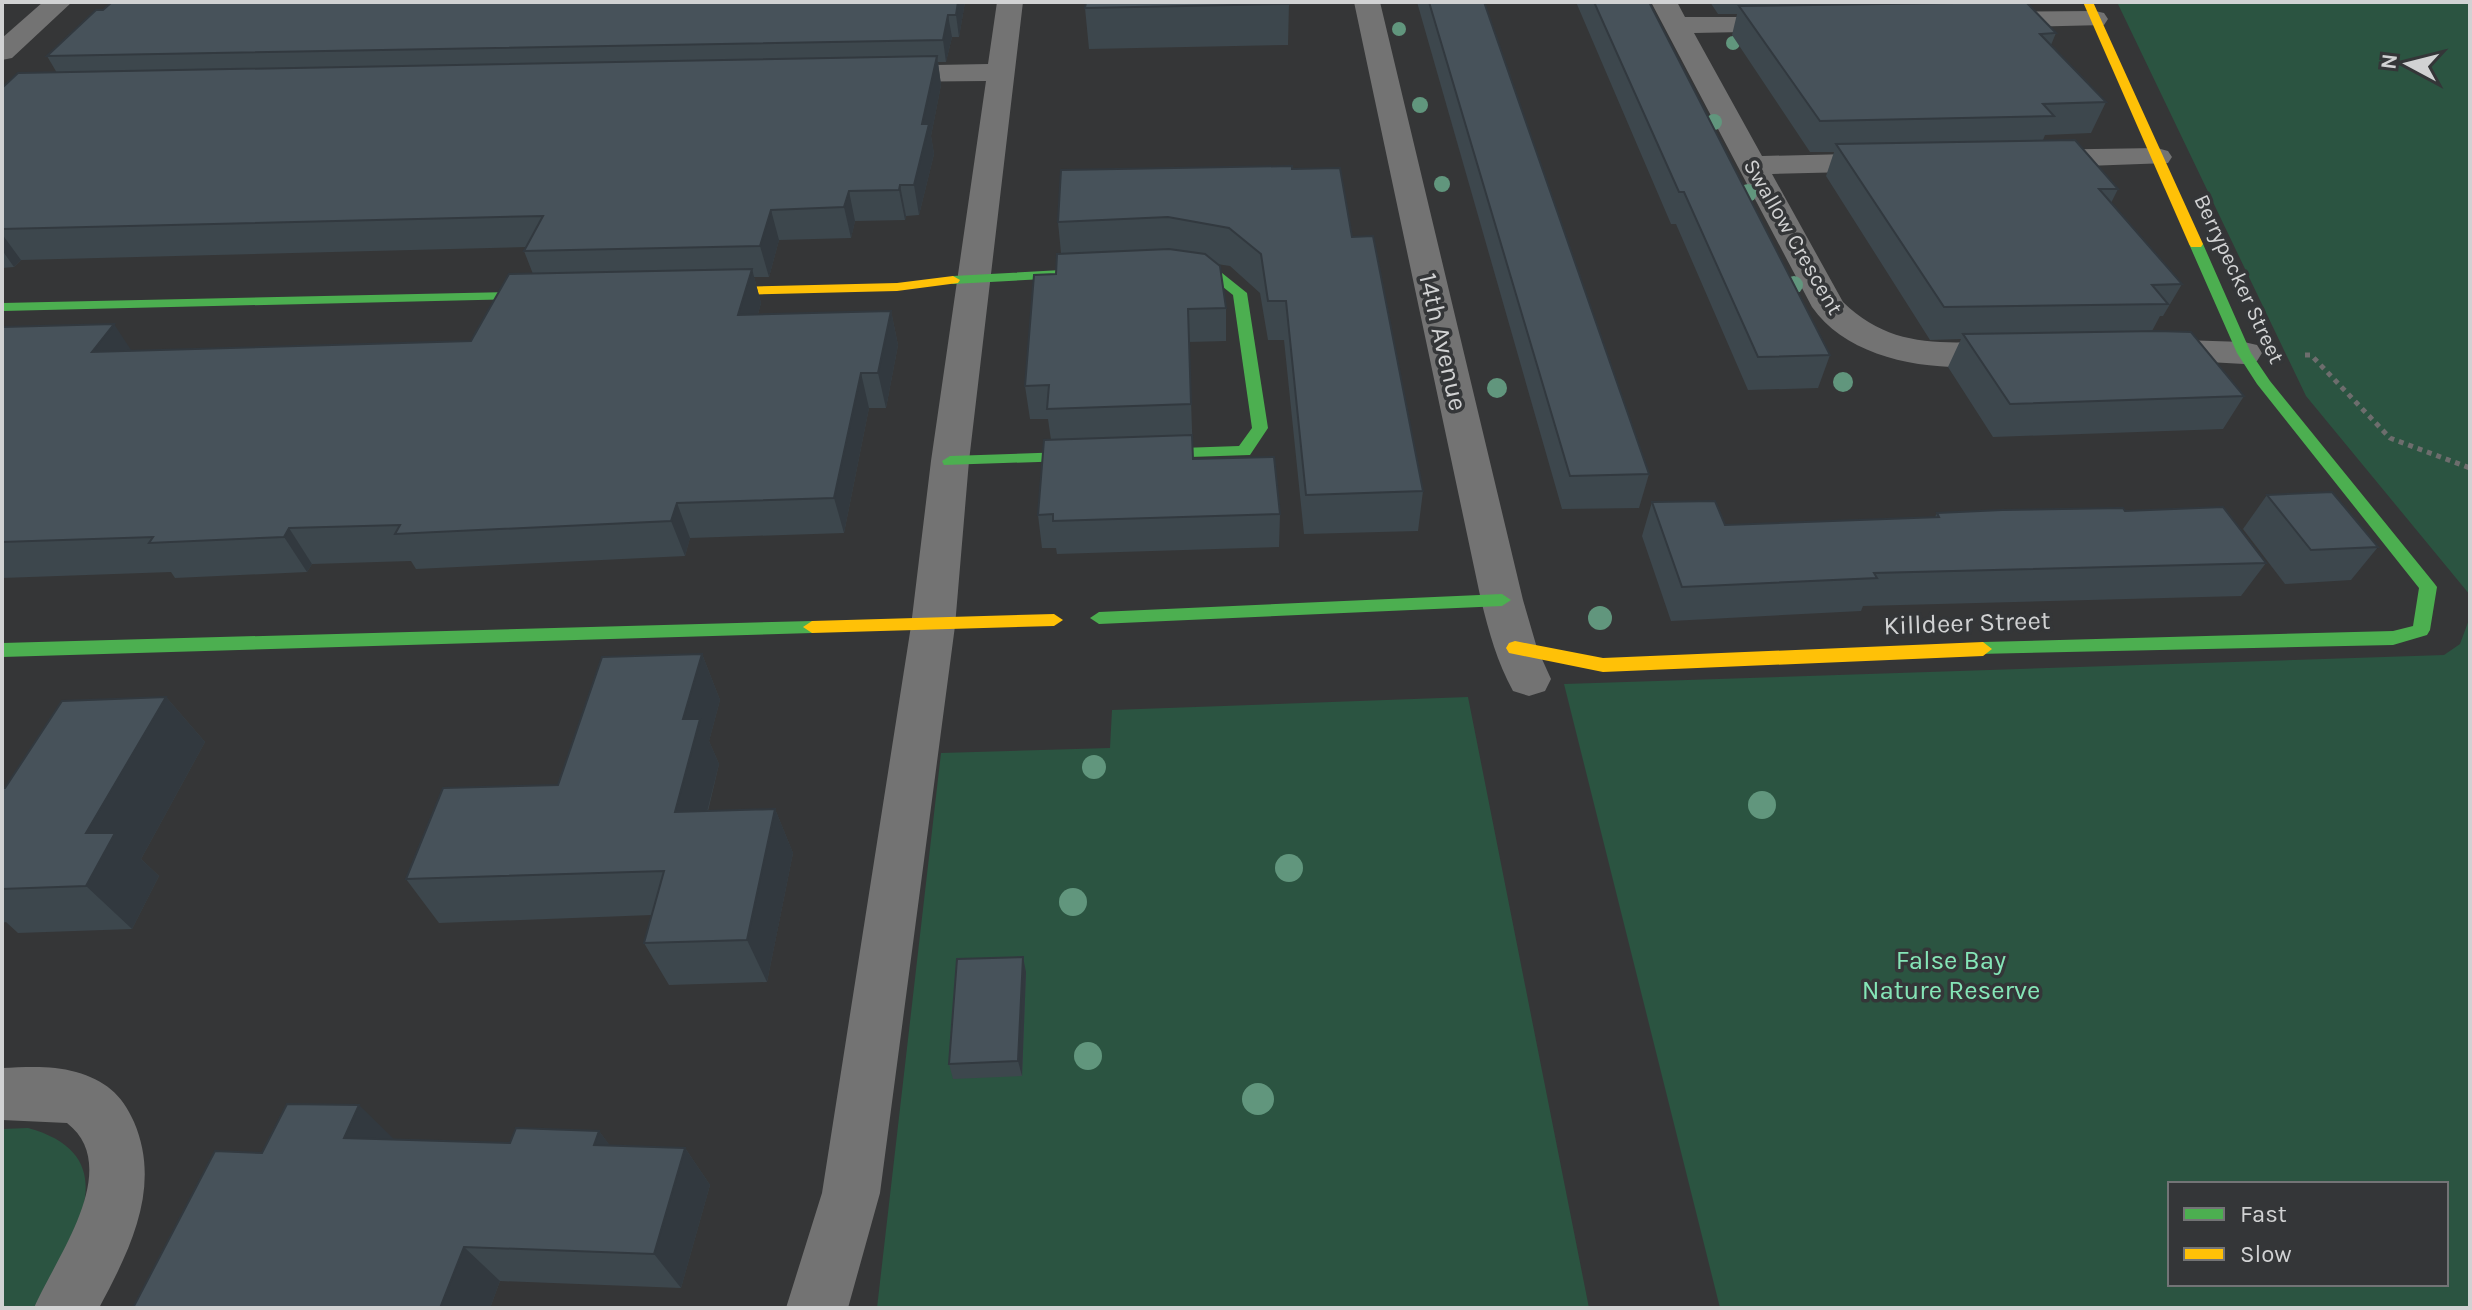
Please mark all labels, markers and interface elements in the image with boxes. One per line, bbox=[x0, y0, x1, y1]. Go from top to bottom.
north arrow bbox=[2368, 24, 2448, 104]
text: N bbox=[2375, 52, 2403, 71]
street label: Swallow Crescent bbox=[1738, 155, 1848, 319]
street label: Berrypecker Street bbox=[2188, 190, 2290, 368]
street label: 14th Avenue bbox=[1412, 270, 1474, 414]
street label: Killdeer Street bbox=[1883, 605, 2051, 641]
park label: False Bay Nature Reserve bbox=[1862, 945, 2040, 1006]
legend bbox=[2168, 1182, 2448, 1286]
text: Fast bbox=[2240, 1200, 2287, 1228]
text: Slow bbox=[2240, 1240, 2292, 1268]

